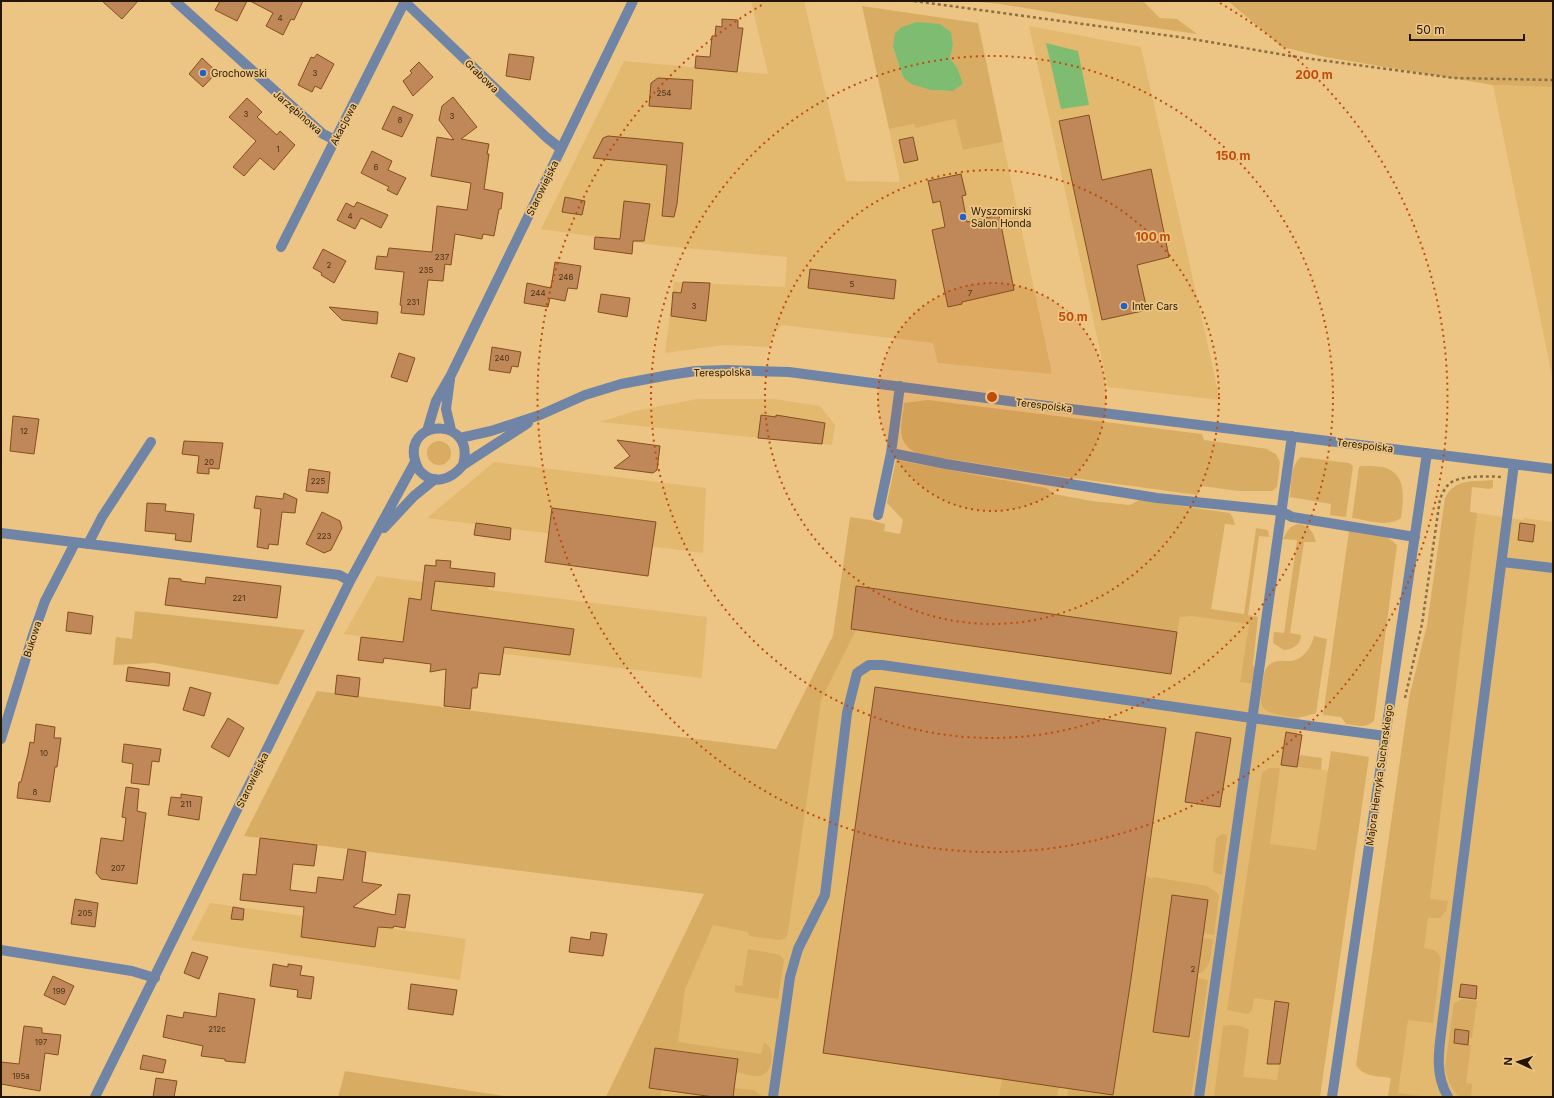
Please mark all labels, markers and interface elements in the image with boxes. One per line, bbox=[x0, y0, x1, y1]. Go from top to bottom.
house number: 4 bbox=[277, 13, 283, 23]
scale bar bbox=[1410, 16, 1524, 42]
text: 50 m bbox=[1416, 22, 1445, 37]
street label: Grabowa bbox=[463, 57, 501, 95]
place label: Grochowski bbox=[211, 67, 267, 79]
text: 200 m bbox=[1295, 67, 1333, 82]
marker: Grochowski bbox=[198, 68, 208, 78]
house number: 3 bbox=[313, 68, 318, 78]
street label: Jarzębinowa bbox=[271, 88, 325, 136]
house number: 254 bbox=[657, 88, 671, 98]
street label: Akacjowa bbox=[327, 101, 359, 147]
house number: 3 bbox=[244, 109, 249, 119]
house number: 3 bbox=[450, 111, 455, 121]
house number: 8 bbox=[398, 115, 403, 125]
house number: 1 bbox=[276, 144, 280, 154]
text: 150 m bbox=[1216, 148, 1250, 163]
street label: Starowiejska bbox=[523, 158, 561, 218]
house number: 6 bbox=[374, 162, 379, 172]
place label: Wyszomirski Salon Honda bbox=[971, 205, 1031, 229]
house number: 4 bbox=[347, 211, 353, 221]
marker: Wyszomirski Salon Honda bbox=[958, 212, 968, 222]
text: 100 m bbox=[1135, 229, 1171, 244]
house number: 237 bbox=[435, 252, 450, 262]
house number: 2 bbox=[327, 260, 332, 270]
house number: 235 bbox=[419, 265, 433, 275]
house number: 246 bbox=[559, 272, 573, 282]
house number: 5 bbox=[850, 279, 855, 289]
house number: 244 bbox=[530, 288, 546, 298]
house number: 7 bbox=[968, 288, 973, 298]
house number: 231 bbox=[406, 297, 420, 307]
place label: Inter Cars bbox=[1132, 300, 1178, 312]
house number: 3 bbox=[692, 301, 697, 311]
marker: Inter Cars bbox=[1119, 301, 1129, 311]
text: 50 m bbox=[1058, 309, 1088, 324]
house number: 240 bbox=[495, 353, 509, 363]
street label: Terespolska bbox=[693, 366, 751, 378]
centre of rings bbox=[985, 390, 999, 404]
street label: Terespolska bbox=[1015, 396, 1073, 414]
house number: 12 bbox=[20, 426, 28, 436]
street label: Terespolska bbox=[1336, 436, 1394, 454]
house number: 20 bbox=[204, 457, 214, 467]
house number: 225 bbox=[311, 476, 325, 486]
house number: 223 bbox=[317, 531, 331, 541]
house number: 221 bbox=[232, 593, 246, 603]
street label: Bukowa bbox=[21, 619, 43, 659]
street label: Majora Henryka Sucharskiego bbox=[1363, 704, 1395, 846]
house number: 10 bbox=[40, 748, 48, 758]
street label: Starowiejska bbox=[233, 750, 271, 810]
house number: 8 bbox=[33, 787, 38, 797]
house number: 211 bbox=[180, 799, 192, 809]
house number: 207 bbox=[111, 863, 126, 873]
house number: 205 bbox=[78, 908, 93, 918]
house number: 2 bbox=[1191, 964, 1196, 974]
house number: 199 bbox=[52, 986, 66, 996]
house number: 212c bbox=[208, 1024, 226, 1034]
house number: 197 bbox=[35, 1037, 48, 1047]
north arrow bbox=[1498, 1042, 1538, 1082]
text: N bbox=[1501, 1057, 1515, 1066]
house number: 195a bbox=[12, 1071, 30, 1081]

